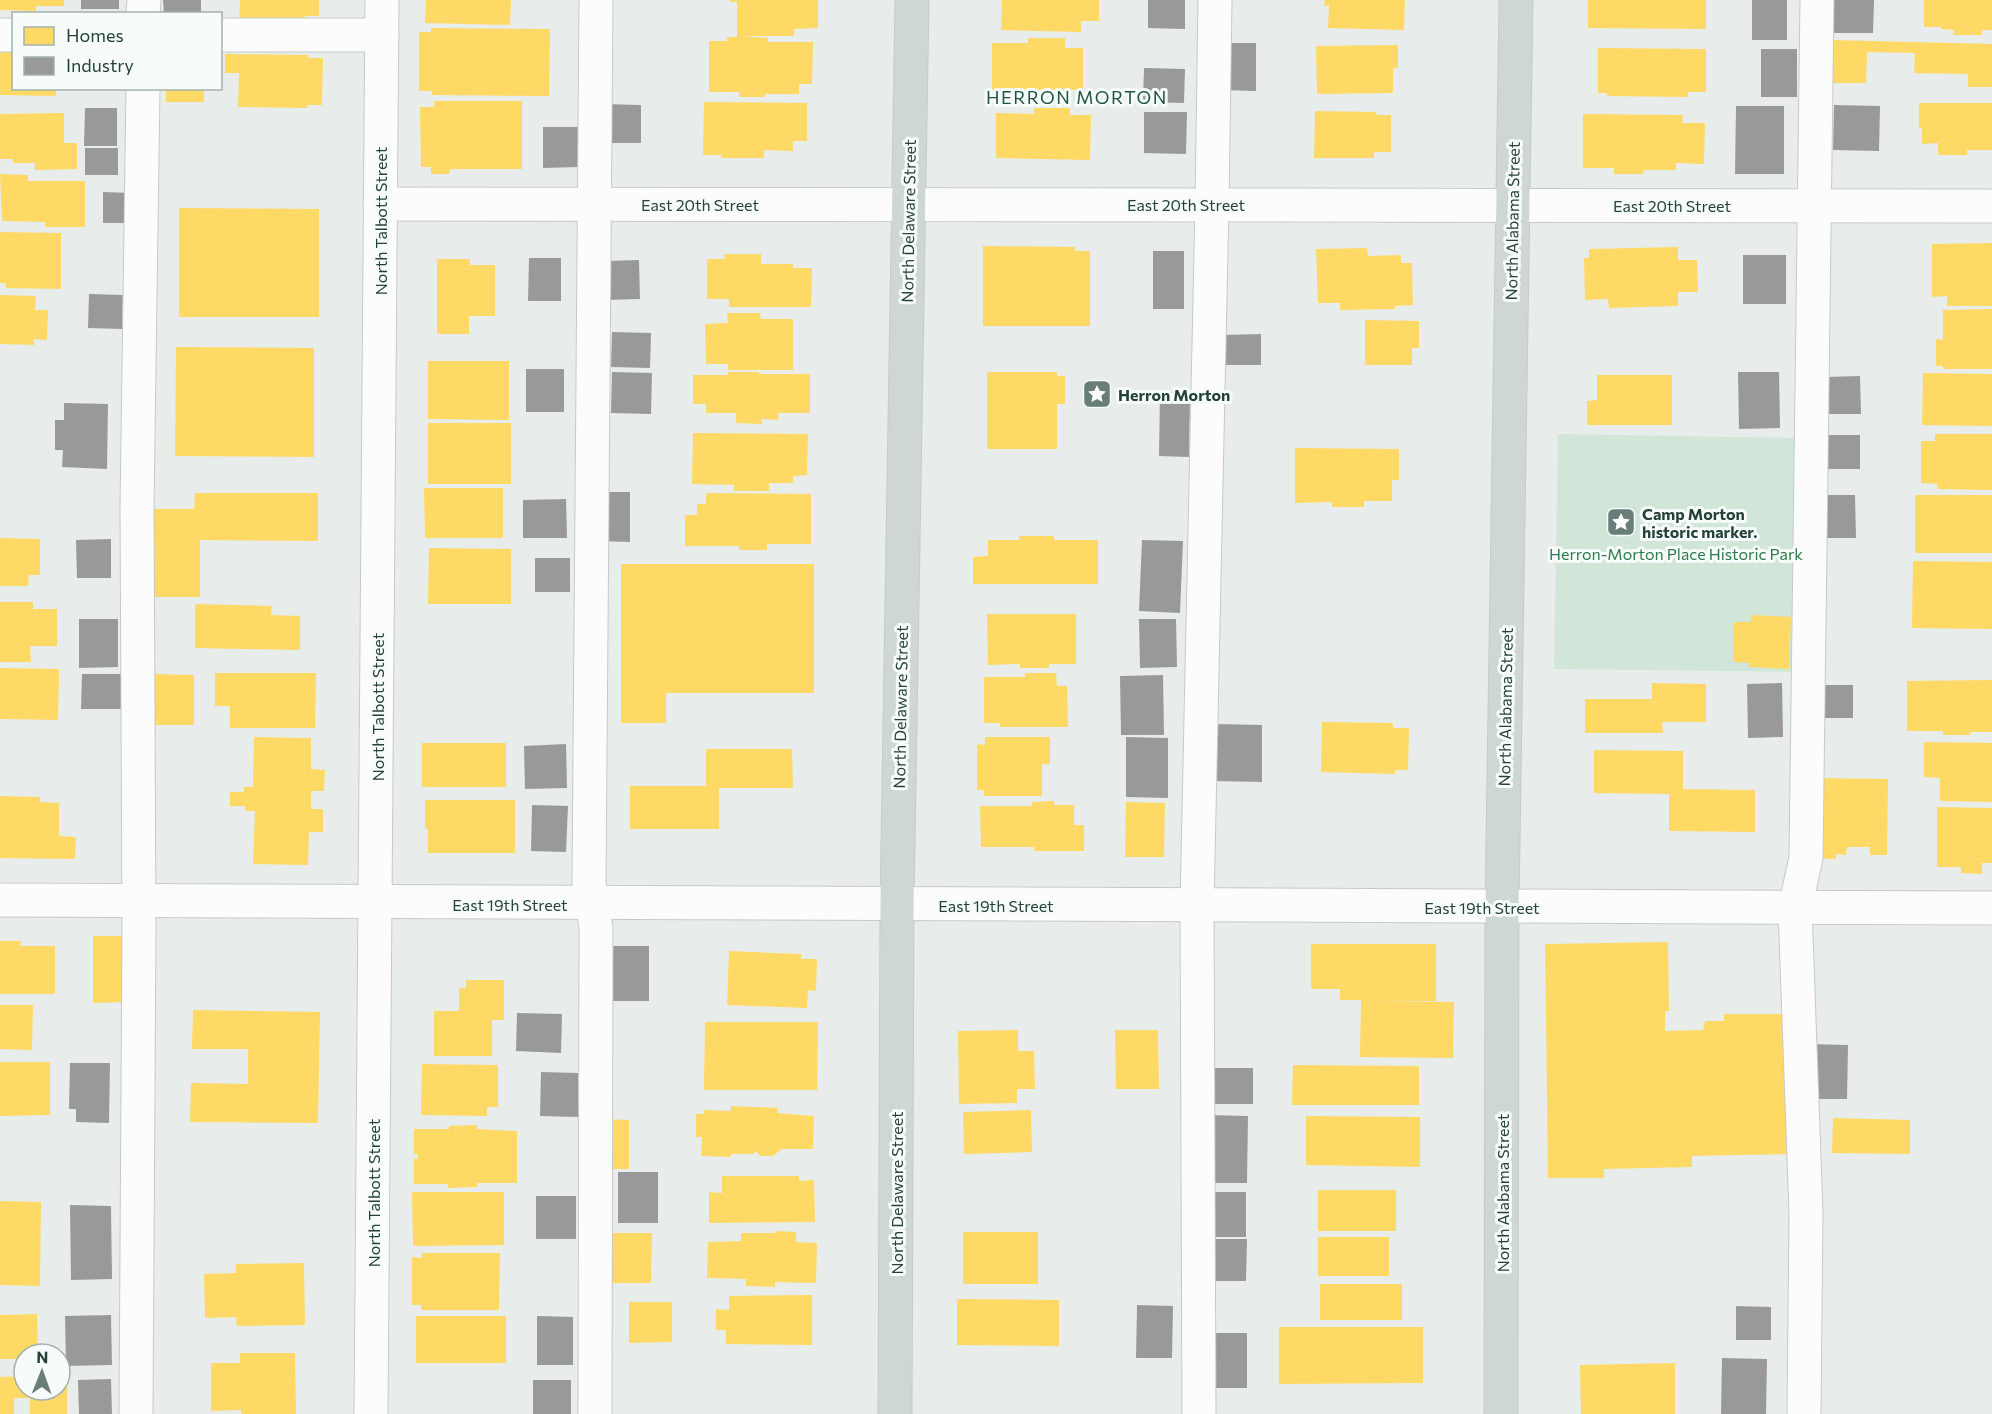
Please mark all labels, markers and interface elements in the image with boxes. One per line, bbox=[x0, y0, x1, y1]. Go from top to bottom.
legend bbox=[12, 12, 222, 90]
text: Homes bbox=[66, 24, 124, 46]
text: Industry bbox=[66, 54, 134, 76]
district label: HERRON MORTON bbox=[986, 86, 1168, 108]
street label: North Delaware Street bbox=[897, 139, 919, 303]
street label: North Alabama Street bbox=[1501, 141, 1523, 301]
street label: North Talbott Street bbox=[371, 146, 390, 295]
street label: East 20th Street bbox=[641, 195, 759, 214]
street label: East 20th Street bbox=[1127, 195, 1245, 214]
street label: East 20th Street bbox=[1613, 196, 1731, 215]
place icon: Herron Morton bbox=[1081, 378, 1113, 410]
place label: Herron Morton bbox=[1118, 385, 1230, 404]
place label: Camp Morton historic marker. bbox=[1642, 504, 1757, 541]
place icon: Camp Morton historic marker. bbox=[1605, 506, 1637, 538]
park label: Herron-Morton Place Historic Park bbox=[1549, 544, 1803, 563]
street label: North Delaware Street bbox=[889, 625, 911, 789]
street label: North Alabama Street bbox=[1494, 627, 1516, 787]
street label: North Talbott Street bbox=[368, 632, 387, 781]
street label: East 19th Street bbox=[452, 895, 568, 914]
street label: East 19th Street bbox=[938, 896, 1054, 915]
street label: East 19th Street bbox=[1424, 898, 1540, 917]
street label: North Delaware Street bbox=[887, 1111, 906, 1275]
street label: North Alabama Street bbox=[1493, 1113, 1512, 1272]
street label: North Talbott Street bbox=[364, 1118, 383, 1267]
north arrow bbox=[12, 1342, 72, 1402]
text: N bbox=[36, 1347, 48, 1366]

